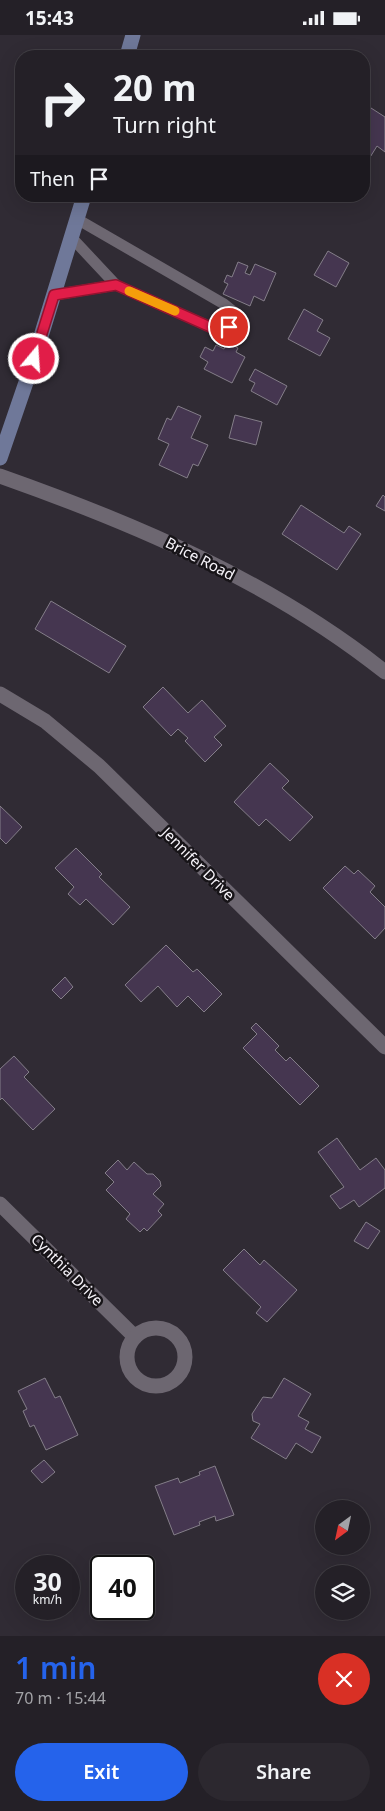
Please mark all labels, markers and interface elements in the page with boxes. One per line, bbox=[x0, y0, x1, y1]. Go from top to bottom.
text: 15:43 bbox=[25, 5, 74, 31]
text: 20 m bbox=[113, 64, 196, 111]
icon: right bbox=[30, 70, 95, 135]
text: Turn right bbox=[113, 109, 216, 139]
icon: arrive bbox=[85, 165, 113, 193]
text: Then bbox=[30, 166, 75, 192]
pin bbox=[208, 306, 250, 348]
icon: arrive bbox=[215, 313, 243, 341]
position arrow bbox=[7, 332, 59, 384]
street label: Brice Road bbox=[162, 532, 239, 584]
street label: Jennifer Drive bbox=[156, 821, 240, 904]
street label: Cynthia Drive bbox=[27, 1229, 108, 1310]
north arrow bbox=[315, 1500, 370, 1555]
map controls bbox=[315, 1500, 370, 1620]
speed limit sign: 40 bbox=[90, 1555, 155, 1620]
text: 30 bbox=[33, 1564, 62, 1598]
button: layers bbox=[315, 1565, 370, 1620]
text: km/h bbox=[33, 1591, 62, 1608]
text: 1 min bbox=[15, 1647, 96, 1688]
button: close bbox=[318, 1653, 370, 1705]
text: 70 m · 15:44 bbox=[15, 1687, 106, 1709]
button: Exit bbox=[15, 1743, 188, 1801]
button: Share bbox=[198, 1743, 370, 1801]

